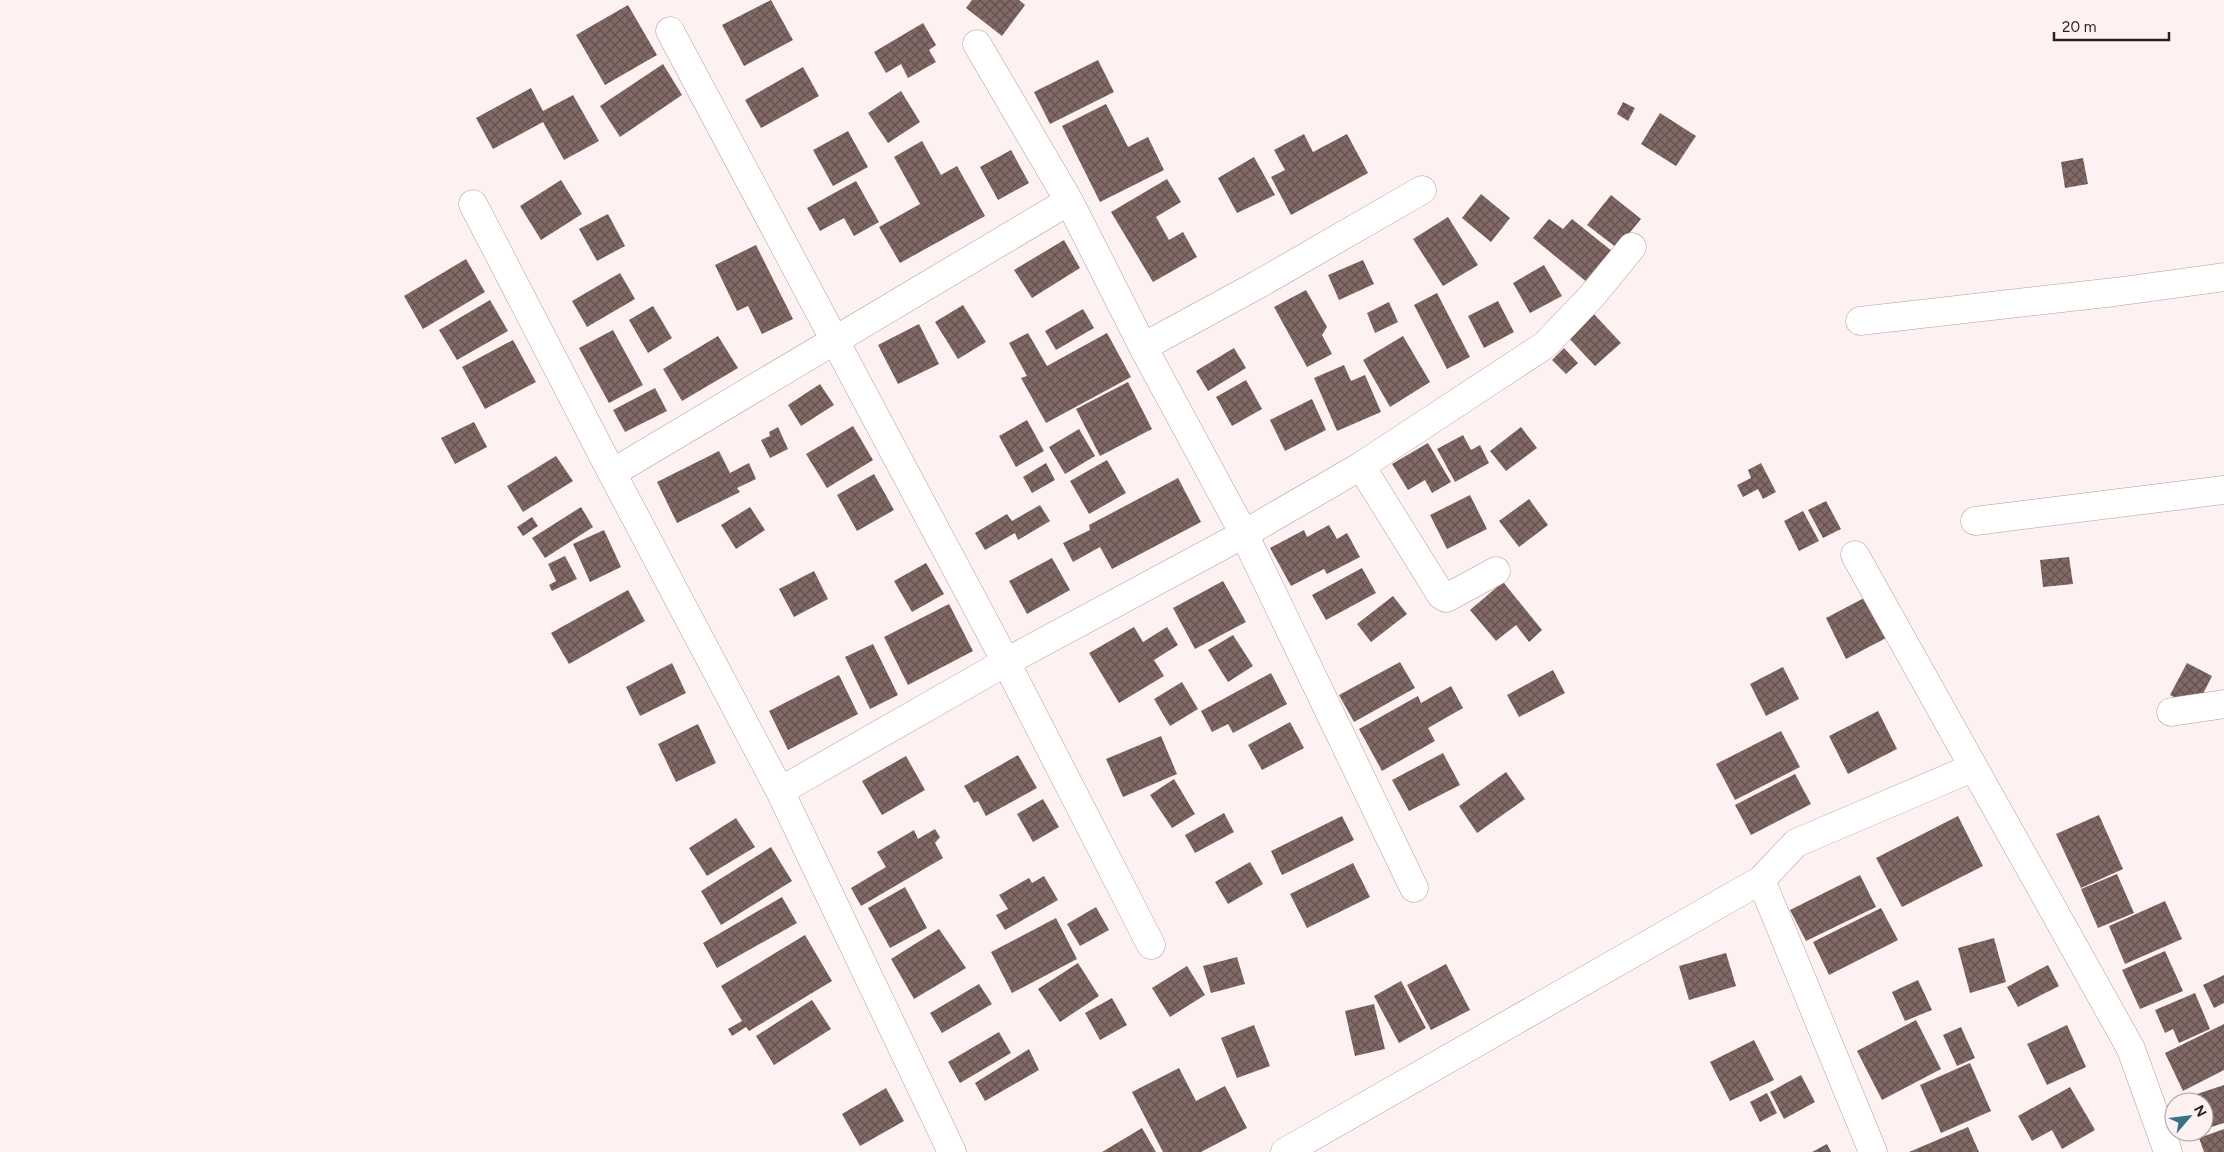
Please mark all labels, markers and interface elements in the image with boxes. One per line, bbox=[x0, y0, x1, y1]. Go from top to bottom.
scale bar bbox=[2054, 10, 2169, 42]
text: 20 m bbox=[2062, 18, 2096, 36]
north arrow bbox=[2164, 1092, 2214, 1142]
text: N bbox=[2190, 1102, 2210, 1120]

